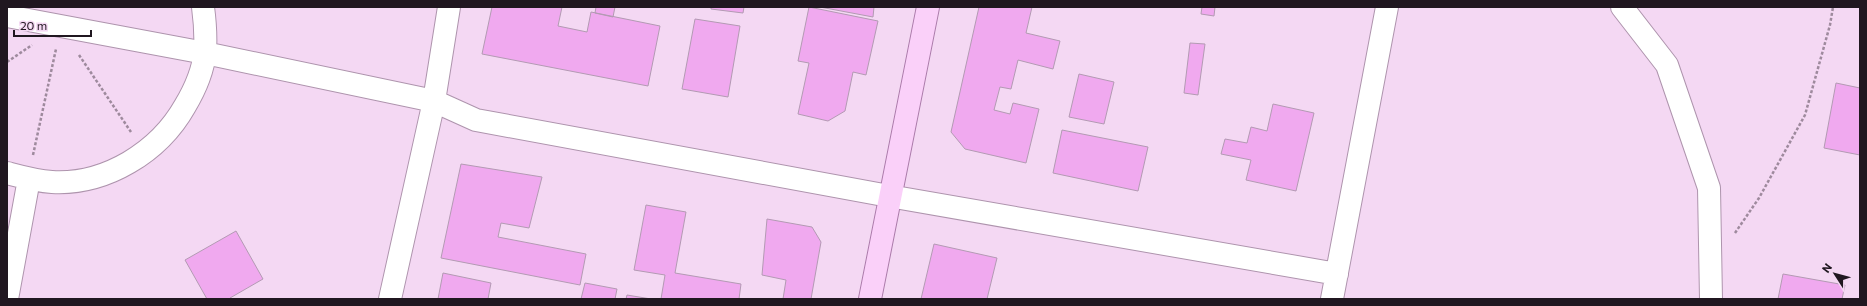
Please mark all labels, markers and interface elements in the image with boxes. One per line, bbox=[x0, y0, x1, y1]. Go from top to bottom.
scale bar bbox=[14, 12, 91, 38]
text: 20 m bbox=[20, 18, 47, 32]
north arrow bbox=[1815, 254, 1855, 294]
text: N bbox=[1819, 261, 1834, 275]

